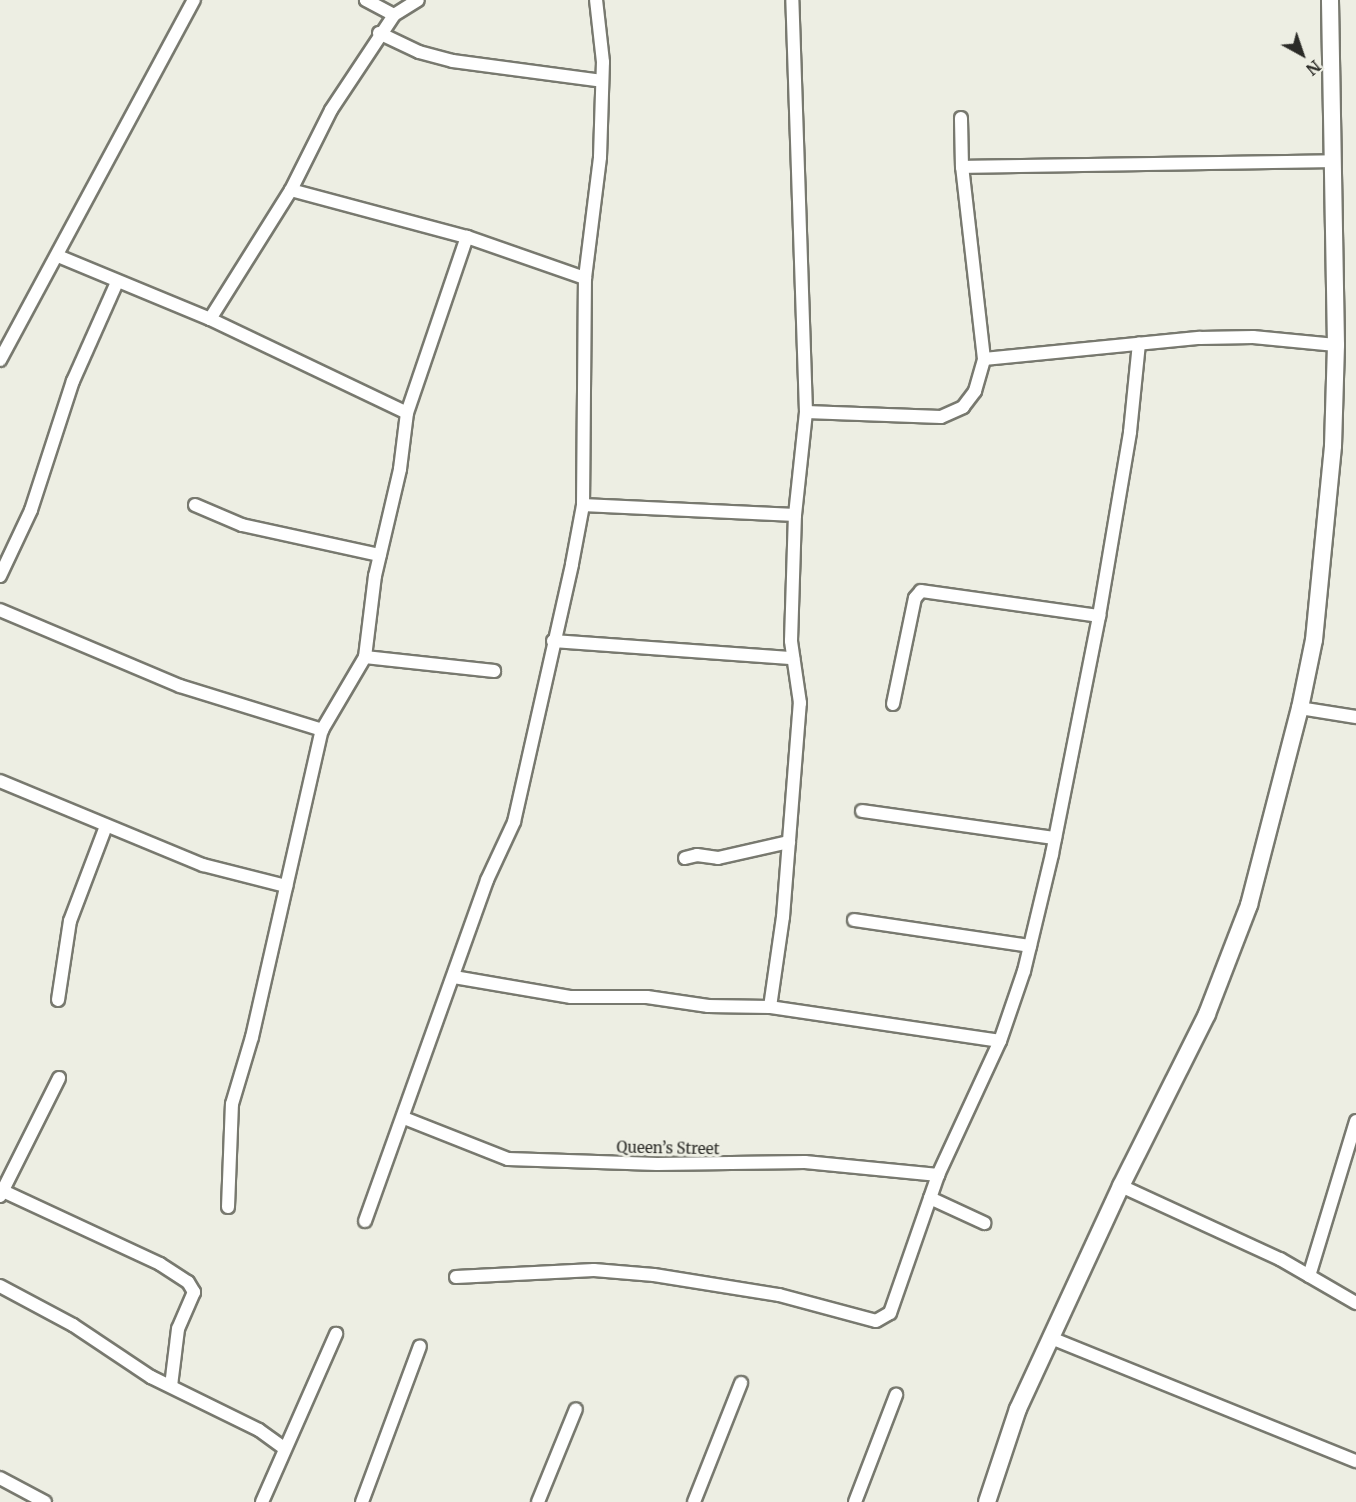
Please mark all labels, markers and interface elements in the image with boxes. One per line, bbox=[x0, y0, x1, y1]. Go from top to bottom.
north arrow bbox=[1272, 24, 1332, 84]
text: N bbox=[1302, 56, 1325, 80]
street label: Queen’s Street bbox=[616, 1138, 720, 1158]

